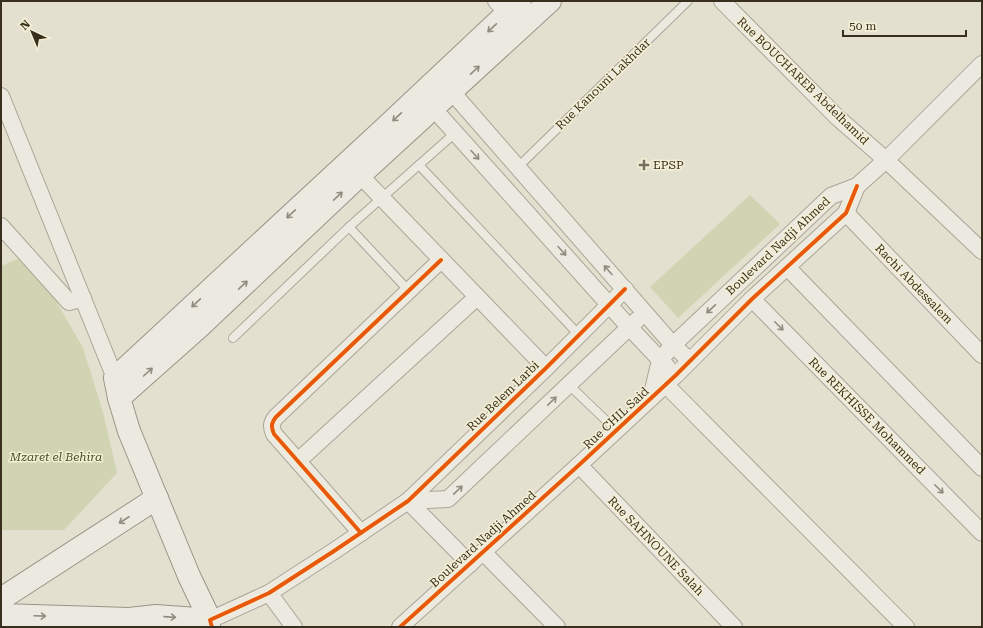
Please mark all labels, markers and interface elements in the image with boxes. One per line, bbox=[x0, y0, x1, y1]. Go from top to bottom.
north arrow bbox=[12, 12, 52, 52]
scale bar bbox=[843, 12, 966, 38]
street label: Rue BOUCHAREB Abdelhamid bbox=[734, 14, 872, 148]
text: N bbox=[18, 17, 33, 33]
text: 50 m bbox=[849, 19, 876, 33]
one-way arrow bbox=[487, 23, 497, 32]
street label: Rue Kanouni Lakhdar bbox=[553, 35, 653, 133]
one-way arrow bbox=[470, 65, 480, 75]
one-way arrow bbox=[392, 112, 402, 122]
one-way arrow bbox=[470, 150, 480, 160]
place label: EPSP bbox=[653, 158, 684, 172]
marker: EPSP bbox=[638, 159, 650, 171]
one-way arrow bbox=[333, 191, 343, 200]
street label: Boulevard Nadji Ahmed bbox=[723, 194, 833, 298]
one-way arrow bbox=[286, 210, 297, 219]
street label: Rachi Abdessalem bbox=[872, 241, 956, 327]
one-way arrow bbox=[557, 246, 566, 257]
one-way arrow bbox=[603, 265, 612, 275]
one-way arrow bbox=[238, 280, 249, 289]
one-way arrow bbox=[191, 298, 201, 307]
one-way arrow bbox=[706, 305, 716, 314]
one-way arrow bbox=[774, 321, 784, 331]
street label: Rue REKHISSE Mohammed bbox=[806, 355, 928, 477]
street label: Rue Belem Larbi bbox=[464, 358, 542, 434]
one-way arrow bbox=[142, 368, 153, 377]
street label: Rue CHIL Said bbox=[580, 384, 652, 452]
one-way arrow bbox=[547, 396, 557, 406]
park label: Mzaret el Behira bbox=[9, 450, 102, 464]
one-way arrow bbox=[934, 484, 944, 494]
one-way arrow bbox=[453, 485, 463, 495]
street label: Boulevard Nadji Ahmed bbox=[427, 488, 539, 590]
street label: Rue SAHNOUNE Salah bbox=[605, 494, 707, 599]
one-way arrow bbox=[118, 516, 130, 524]
one-way arrow bbox=[33, 612, 46, 620]
one-way arrow bbox=[163, 614, 176, 621]

